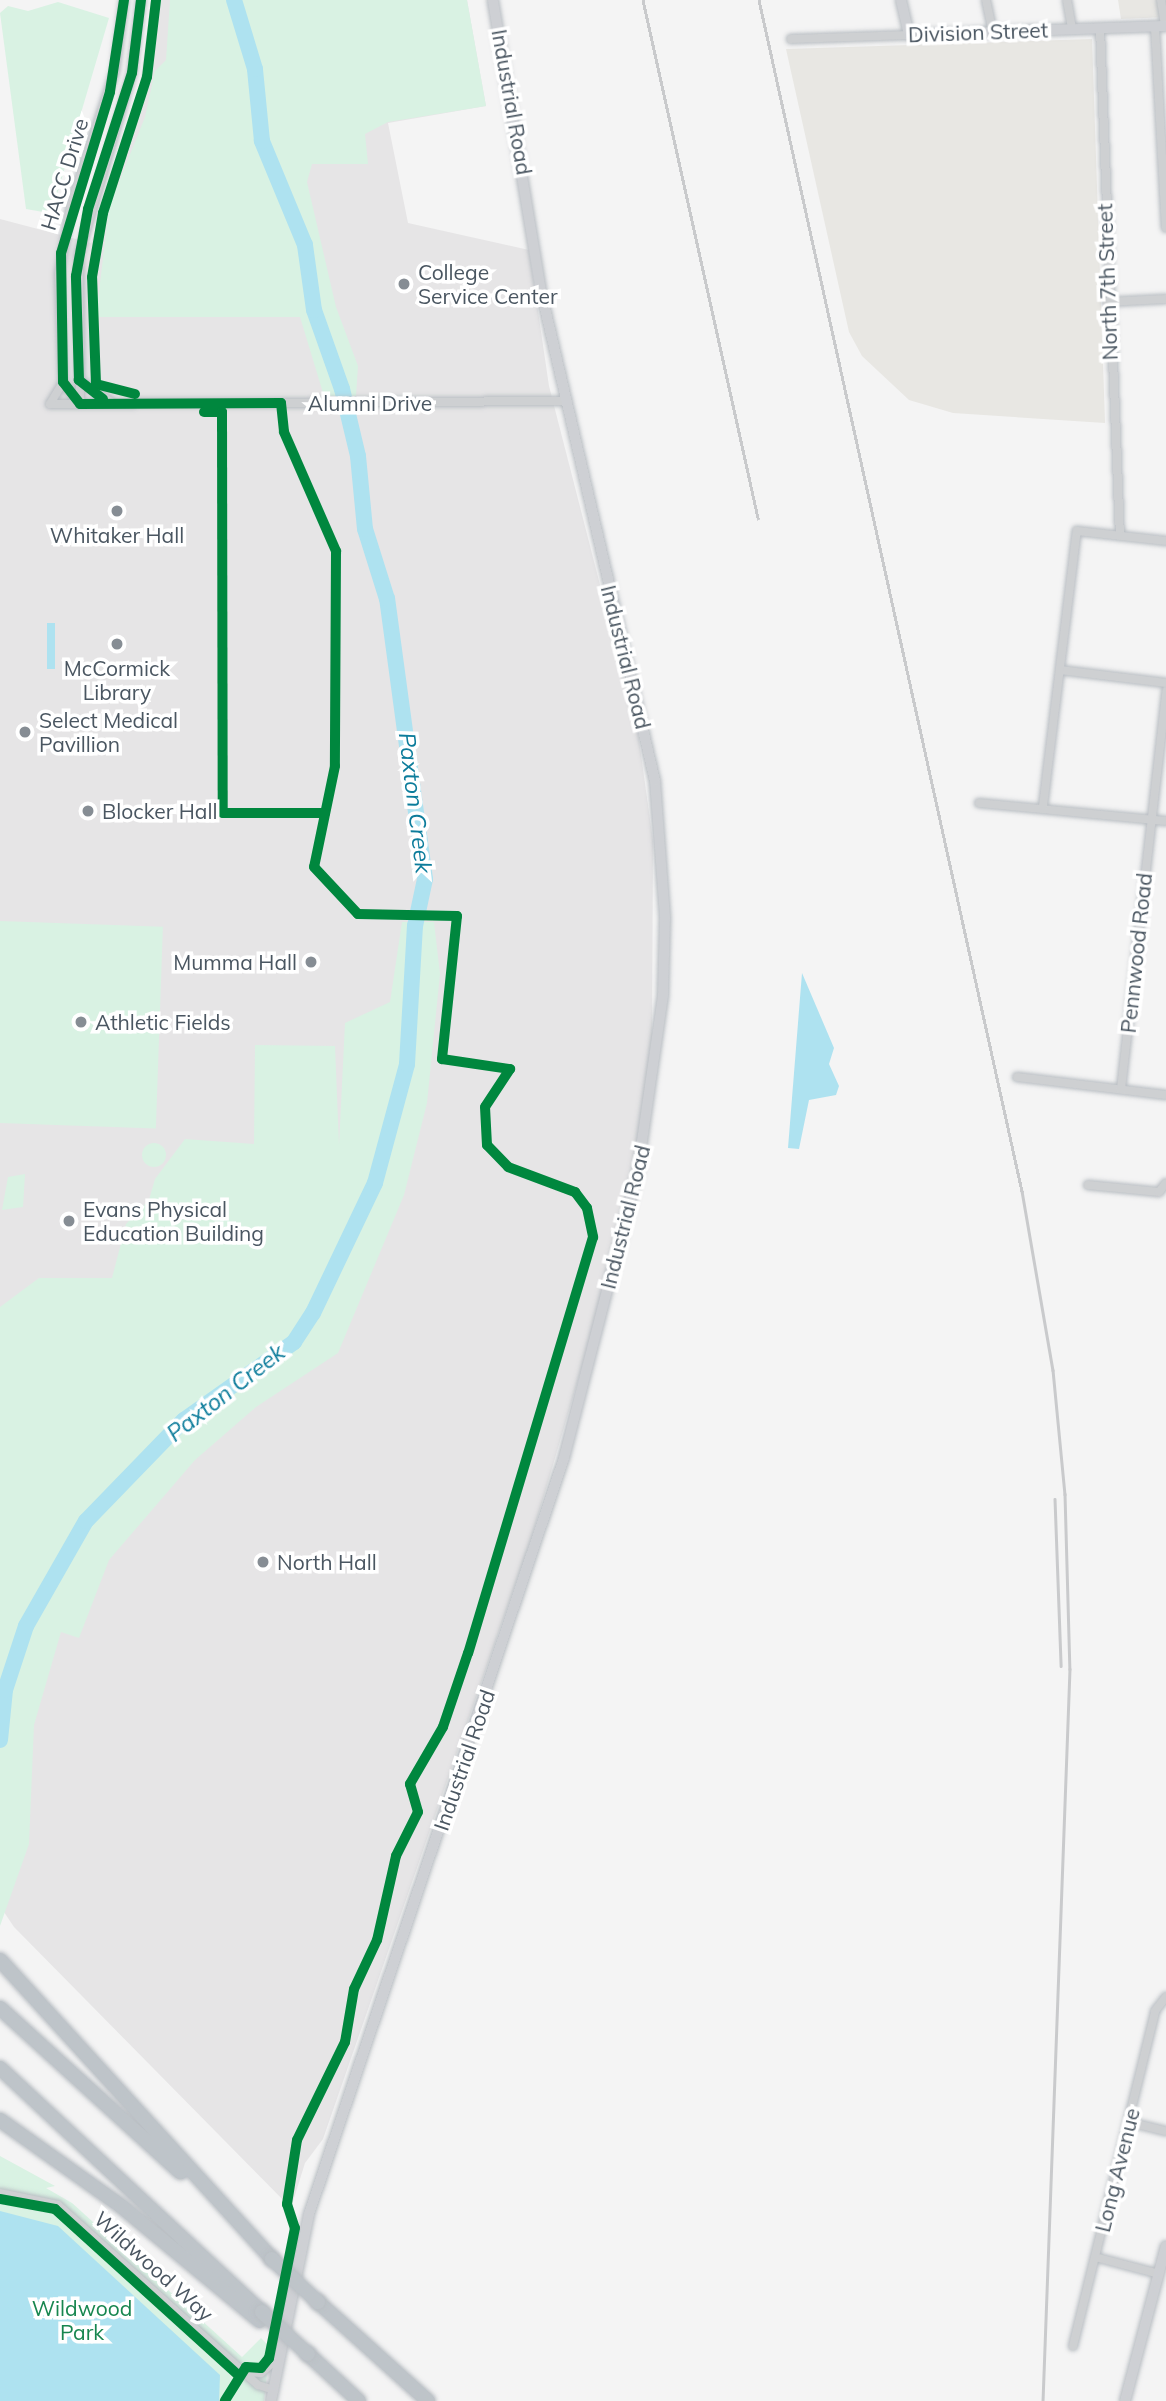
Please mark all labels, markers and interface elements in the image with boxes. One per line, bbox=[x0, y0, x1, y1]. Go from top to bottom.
street label: Division Street bbox=[908, 17, 1048, 47]
street label: Industrial Road bbox=[487, 27, 537, 177]
street label: HACC Drive bbox=[35, 115, 93, 233]
street label: North 7th Street bbox=[1092, 203, 1122, 361]
place label: College Service Center bbox=[418, 259, 558, 309]
marker: College Service Center bbox=[396, 276, 412, 292]
street label: Alumni Drive bbox=[308, 390, 432, 416]
marker: Whitaker Hall bbox=[109, 503, 125, 519]
place label: Whitaker Hall bbox=[50, 522, 184, 548]
street label: Industrial Road bbox=[596, 582, 656, 732]
marker: McCormick Library bbox=[109, 636, 125, 652]
place label: McCormick Library bbox=[64, 655, 170, 705]
place label: Select Medical Pavillion bbox=[39, 707, 178, 757]
marker: Select Medical Pavillion bbox=[17, 724, 33, 740]
water label: Paxton Creek bbox=[393, 731, 437, 875]
place label: Blocker Hall bbox=[102, 798, 217, 824]
marker: Blocker Hall bbox=[80, 803, 96, 819]
street label: Pennwood Road bbox=[1115, 872, 1157, 1034]
place label: Mumma Hall bbox=[173, 949, 297, 975]
marker: Mumma Hall bbox=[303, 954, 319, 970]
place label: Athletic Fields bbox=[95, 1009, 231, 1035]
marker: Athletic Fields bbox=[73, 1014, 89, 1030]
street label: Industrial Road bbox=[595, 1142, 655, 1292]
place label: Evans Physical Education Building bbox=[83, 1196, 264, 1246]
marker: Evans Physical Education Building bbox=[61, 1213, 77, 1229]
water label: Paxton Creek bbox=[162, 1338, 290, 1448]
place label: North Hall bbox=[277, 1549, 377, 1575]
marker: North Hall bbox=[255, 1554, 271, 1570]
street label: Industrial Road bbox=[428, 1686, 500, 1834]
street label: Long Avenue bbox=[1089, 2105, 1145, 2235]
street label: Wildwood Way bbox=[89, 2206, 219, 2326]
park label: Wildwood Park bbox=[32, 2295, 132, 2345]

